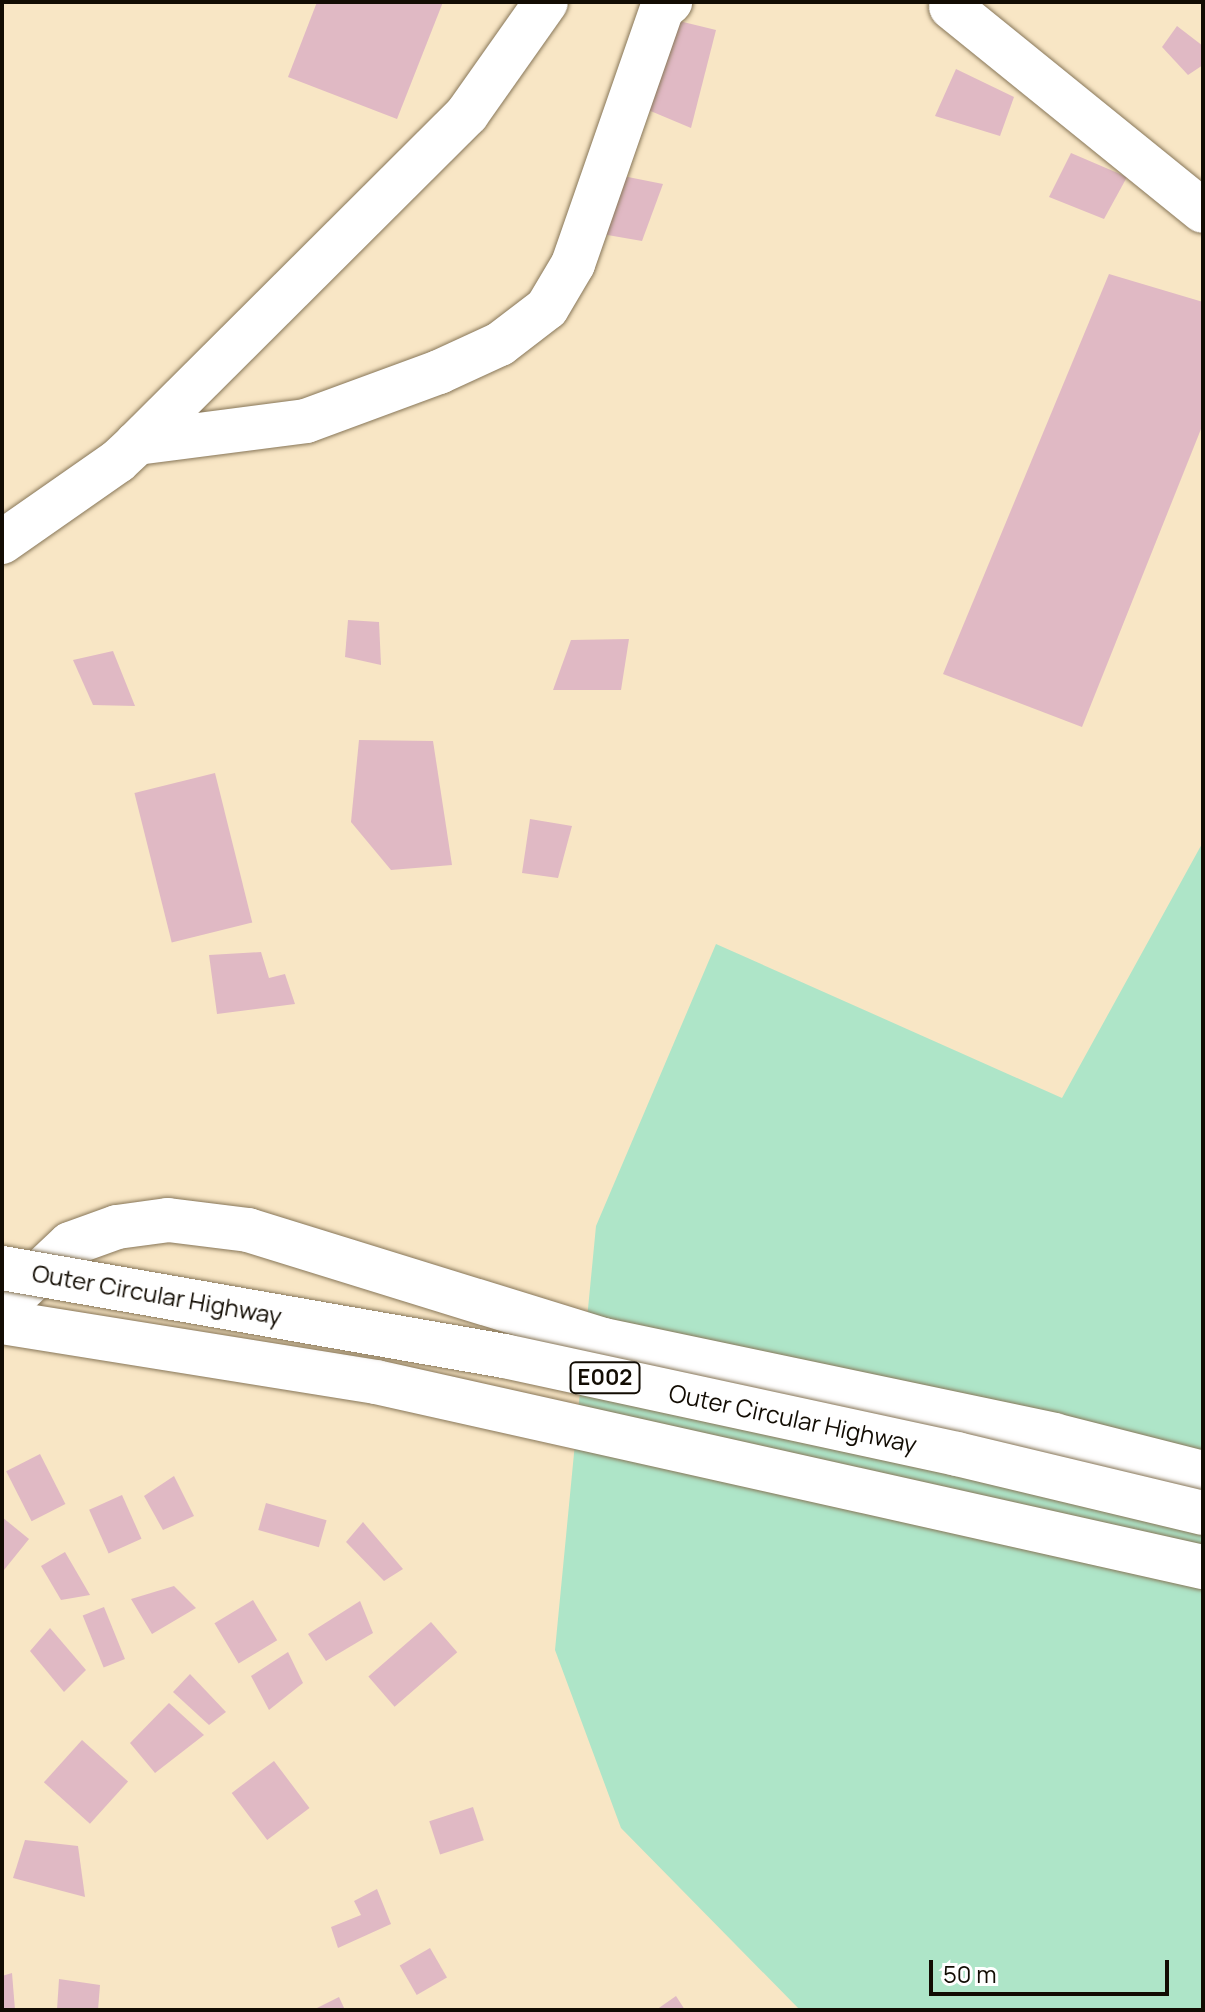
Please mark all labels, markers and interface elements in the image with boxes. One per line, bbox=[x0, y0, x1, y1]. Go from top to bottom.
street label: Outer Circular Highway bbox=[30, 1258, 284, 1330]
road number: E002 bbox=[569, 1360, 641, 1396]
street label: Outer Circular Highway bbox=[666, 1378, 920, 1458]
scale bar bbox=[933, 1944, 1173, 1994]
text: 50 m bbox=[943, 1957, 997, 1990]

